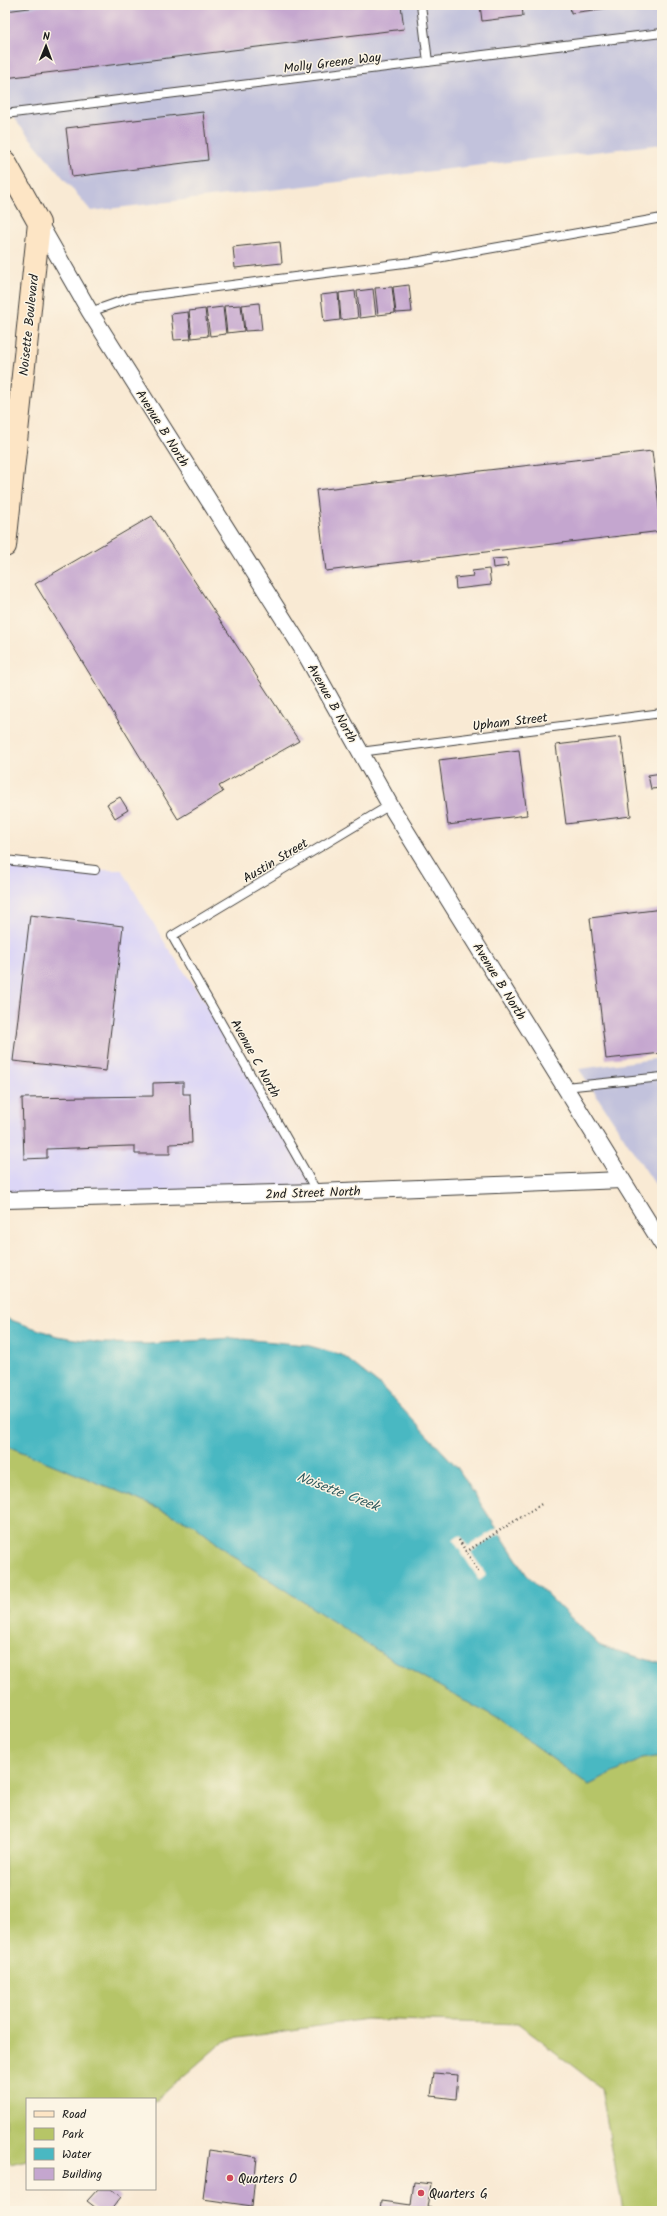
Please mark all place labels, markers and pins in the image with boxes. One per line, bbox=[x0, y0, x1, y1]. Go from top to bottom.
place label: Quarters O bbox=[238, 2169, 297, 2190]
marker: Quarters O bbox=[225, 2173, 235, 2183]
place label: Quarters G bbox=[429, 2184, 488, 2205]
marker: Quarters G bbox=[416, 2188, 426, 2198]

